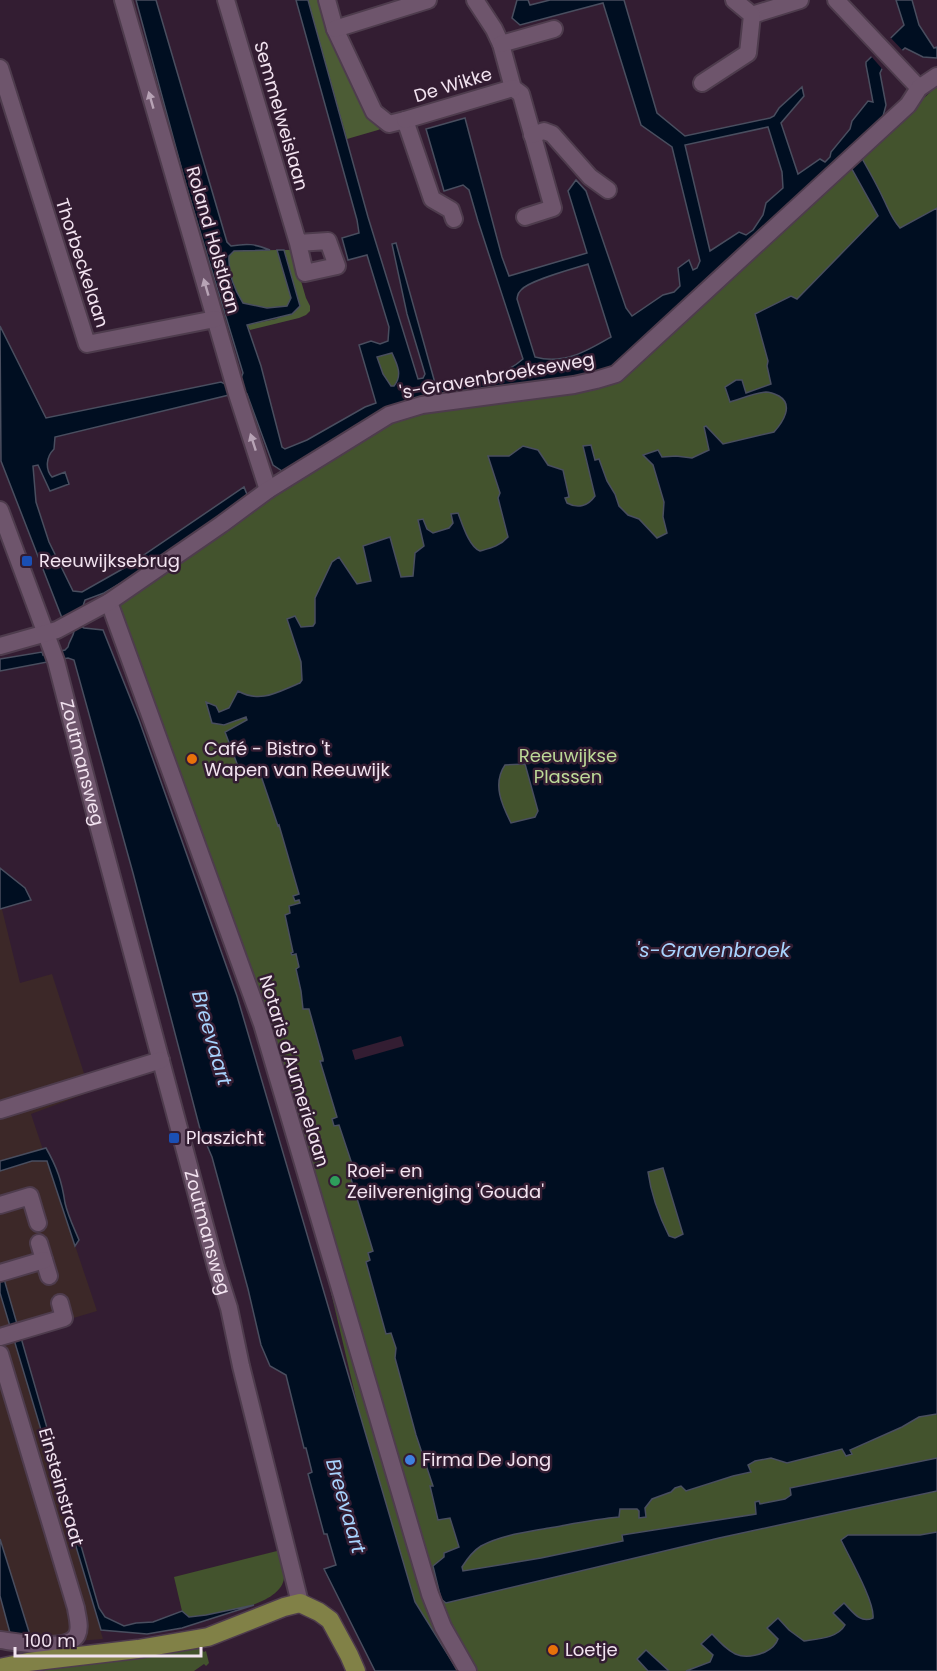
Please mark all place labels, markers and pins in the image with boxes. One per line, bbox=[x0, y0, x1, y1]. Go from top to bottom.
place label: Reeuwijksebrug bbox=[39, 548, 180, 573]
marker: Reeuwijksebrug bbox=[20, 554, 34, 568]
place label: Café - Bistro 't Wapen van Reeuwijk bbox=[204, 736, 390, 782]
marker: Café - Bistro 't Wapen van Reeuwijk bbox=[185, 752, 199, 766]
place label: Plaszicht bbox=[186, 1125, 264, 1150]
marker: Plaszicht bbox=[167, 1131, 181, 1145]
place label: Roei- en Zeilvereniging 'Gouda' bbox=[347, 1158, 544, 1204]
marker: Roei- en Zeilvereniging 'Gouda' bbox=[328, 1174, 342, 1188]
place label: Firma De Jong bbox=[422, 1447, 551, 1472]
marker: Firma De Jong bbox=[403, 1453, 417, 1467]
place label: Loetje bbox=[565, 1637, 618, 1662]
marker: Loetje bbox=[546, 1643, 560, 1657]

